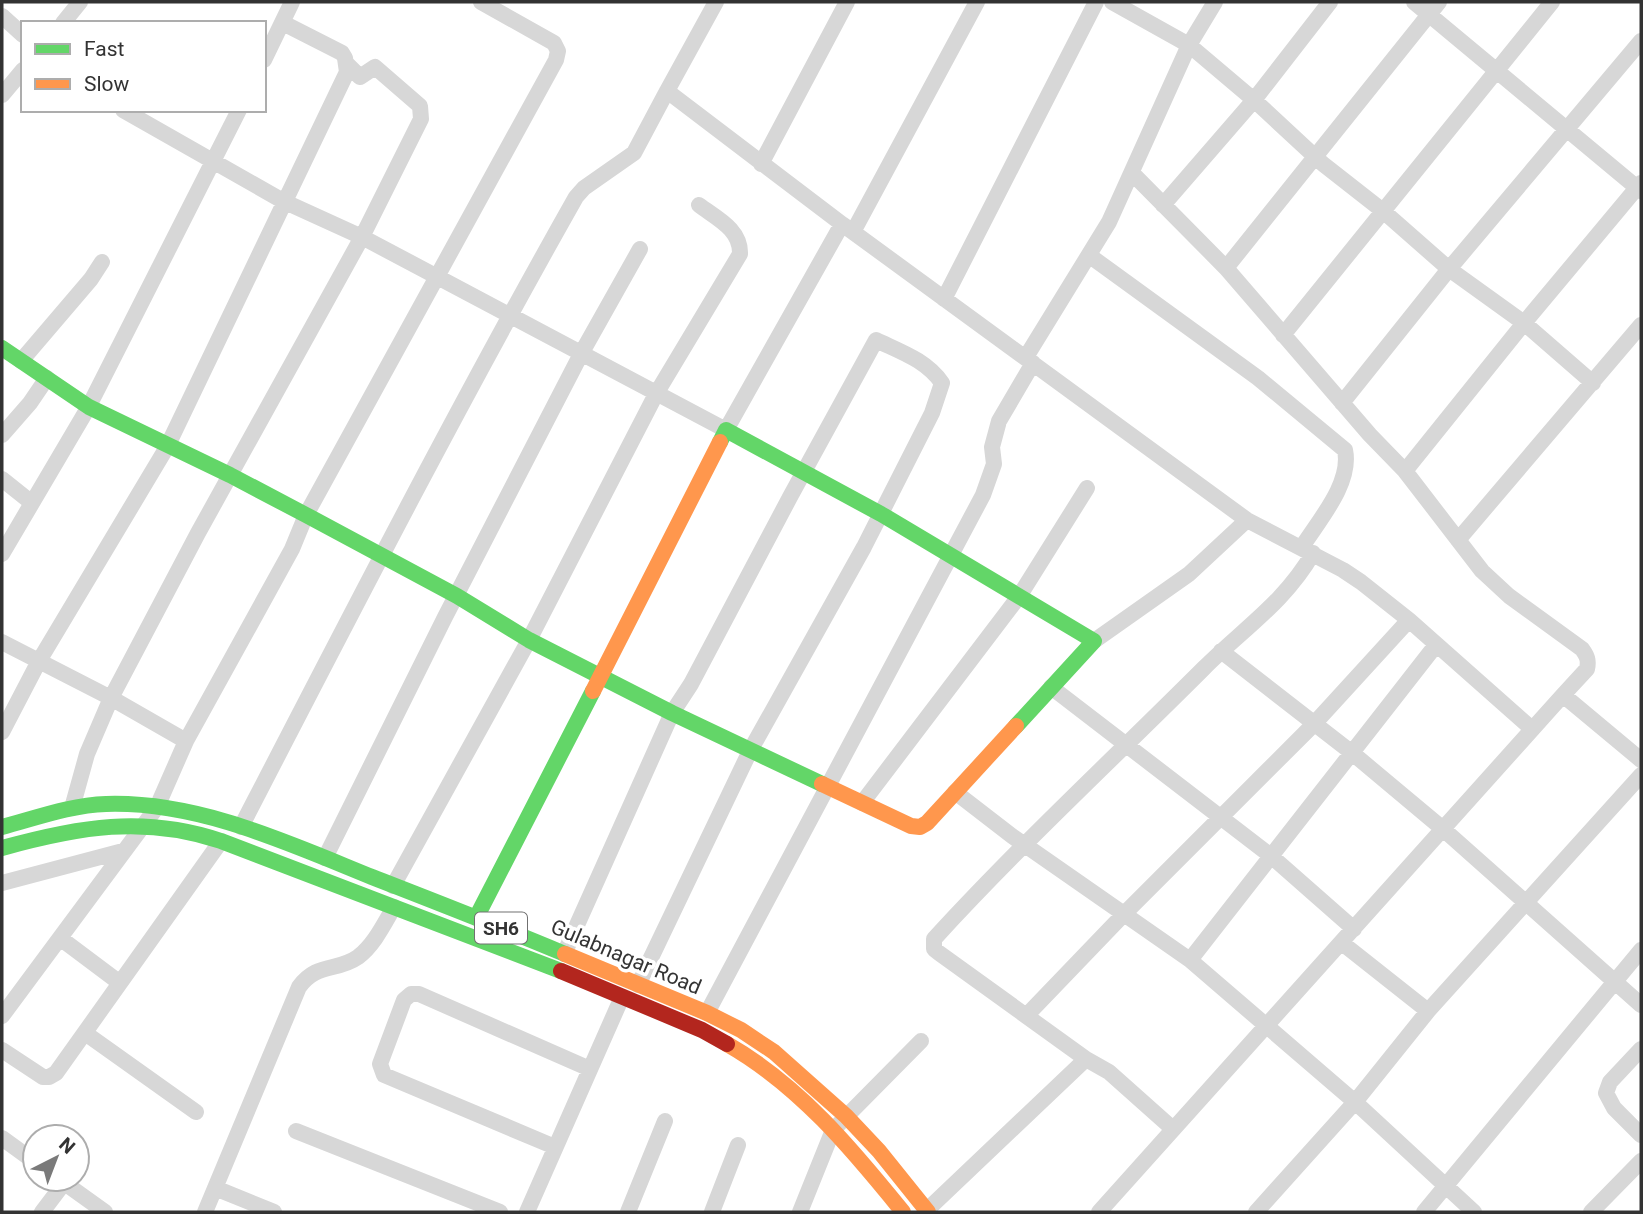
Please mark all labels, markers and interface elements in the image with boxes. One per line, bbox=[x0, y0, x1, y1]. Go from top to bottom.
legend bbox=[21, 21, 266, 112]
text: Fast bbox=[84, 37, 125, 61]
text: Slow bbox=[84, 72, 130, 96]
road number: SH6 bbox=[475, 912, 527, 944]
street label: Gulabnagar Road bbox=[547, 915, 705, 999]
north arrow bbox=[21, 1123, 91, 1193]
text: N bbox=[54, 1133, 80, 1159]

